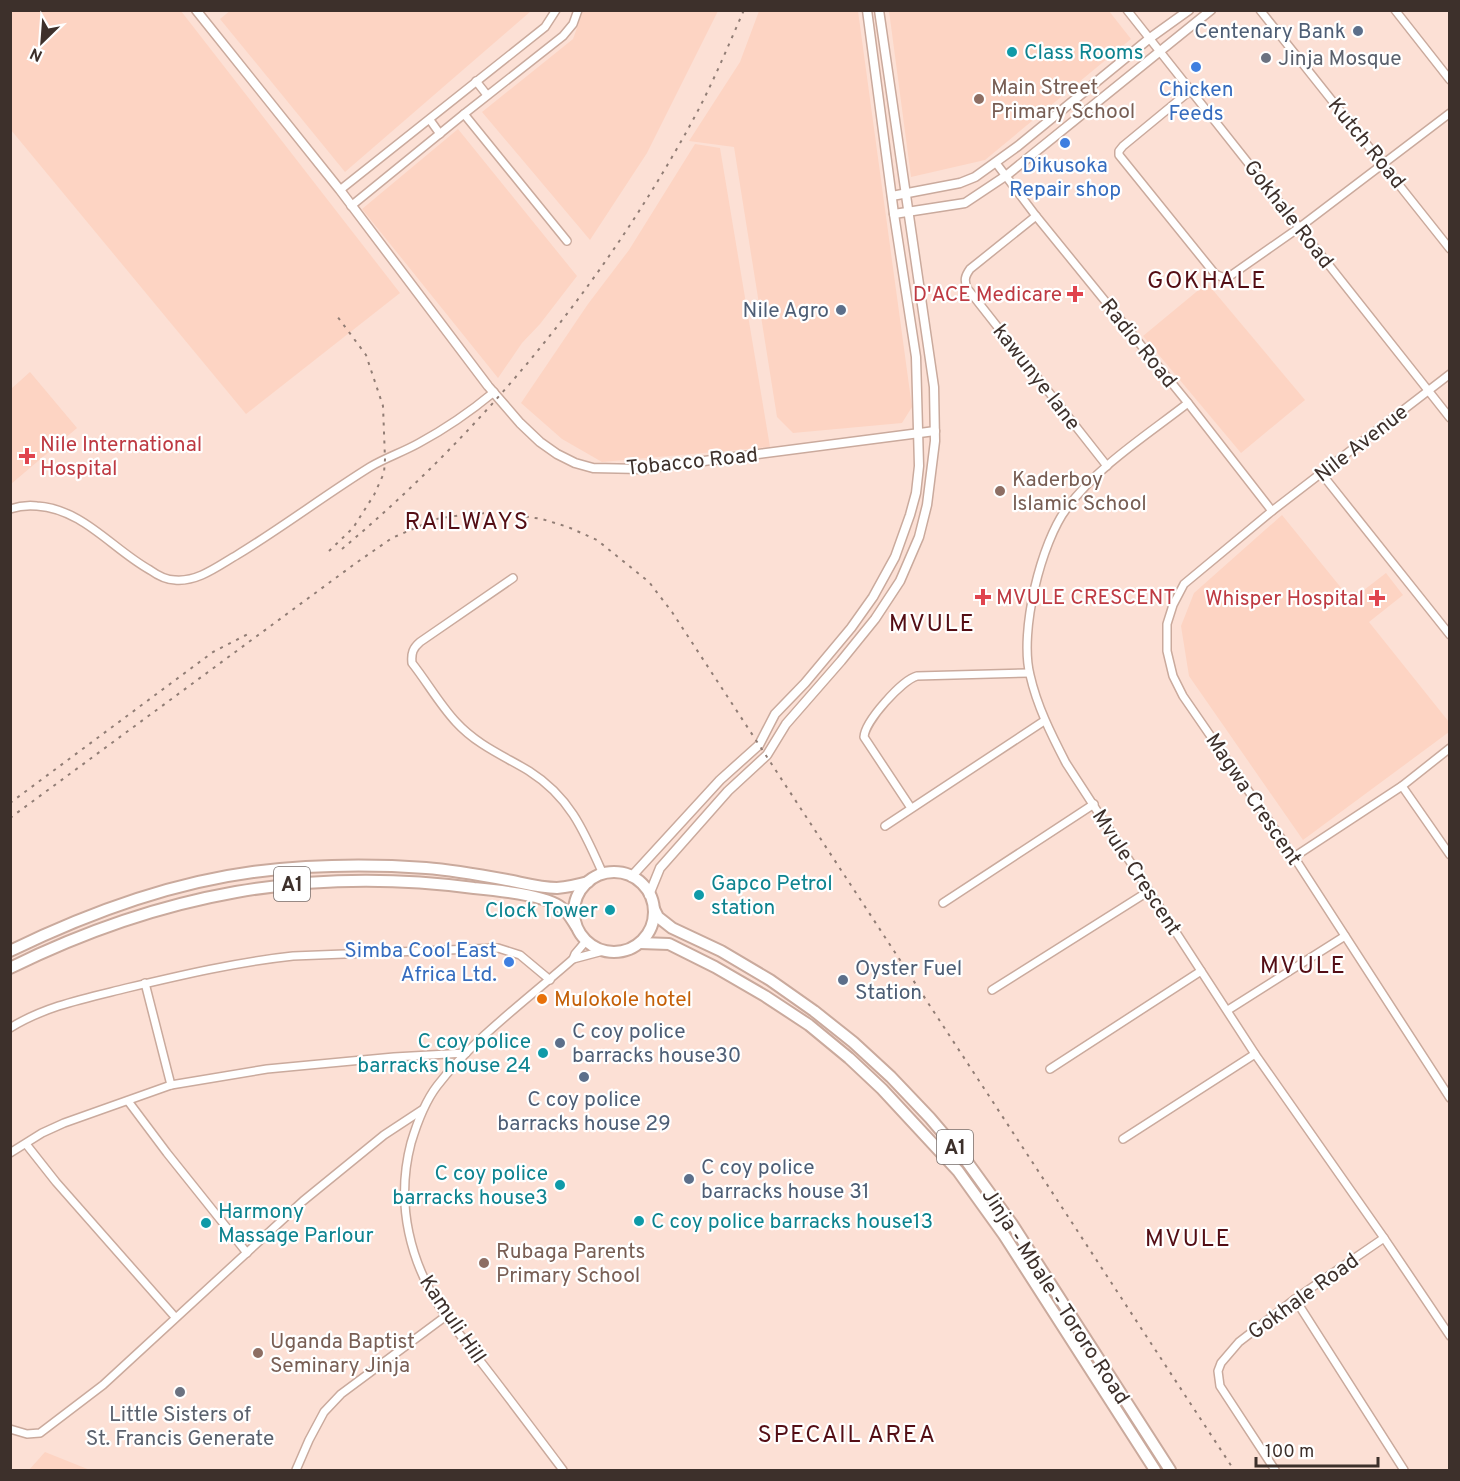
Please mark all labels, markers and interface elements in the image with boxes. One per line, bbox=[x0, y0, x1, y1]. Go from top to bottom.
north arrow bbox=[12, 12, 72, 72]
place label: Centenary Bank bbox=[1194, 19, 1346, 46]
marker: Centenary Bank bbox=[1351, 24, 1365, 38]
place label: Class Rooms bbox=[1024, 40, 1144, 67]
text: N bbox=[27, 42, 46, 65]
marker: Class Rooms bbox=[1005, 45, 1019, 59]
place label: Jinja Mosque bbox=[1278, 46, 1401, 73]
marker: Jinja Mosque bbox=[1259, 51, 1273, 65]
marker: Chicken Feeds bbox=[1189, 60, 1203, 74]
place label: Main Street Primary School bbox=[991, 75, 1135, 126]
place label: Chicken Feeds bbox=[1158, 77, 1234, 128]
marker: Main Street Primary School bbox=[972, 92, 986, 106]
street label: Kutch Road bbox=[1321, 93, 1411, 195]
marker: Dikusoka Repair shop bbox=[1058, 136, 1072, 150]
place label: Dikusoka Repair shop bbox=[1009, 153, 1121, 204]
street label: Gokhale Road bbox=[1237, 155, 1339, 275]
district label: GOKHALE bbox=[1147, 267, 1267, 297]
place label: D'ACE Medicare bbox=[913, 282, 1062, 309]
marker: D'ACE Medicare bbox=[1066, 285, 1084, 303]
street label: Radio Road bbox=[1094, 294, 1182, 394]
place label: Nile Agro bbox=[743, 298, 829, 325]
marker: Nile Agro bbox=[834, 303, 848, 317]
street label: kawunye lane bbox=[986, 319, 1086, 437]
street label: Nile Avenue bbox=[1310, 399, 1414, 489]
place label: Nile International Hospital bbox=[40, 432, 202, 483]
street label: Tobacco Road bbox=[625, 442, 759, 483]
marker: Nile International Hospital bbox=[18, 447, 36, 465]
place label: Kaderboy Islamic School bbox=[1012, 467, 1147, 518]
marker: Kaderboy Islamic School bbox=[993, 484, 1007, 498]
district label: RAILWAYS bbox=[404, 508, 530, 538]
place label: MVULE CRESCENT bbox=[996, 585, 1175, 612]
place label: Whisper Hospital bbox=[1205, 586, 1364, 613]
marker: MVULE CRESCENT bbox=[974, 588, 992, 606]
marker: Whisper Hospital bbox=[1368, 589, 1386, 607]
district label: MVULE bbox=[889, 610, 975, 640]
street label: Magwa Crescent bbox=[1199, 729, 1307, 871]
street label: Mvule Crescent bbox=[1085, 805, 1186, 941]
road number: A1 bbox=[274, 867, 310, 901]
place label: Gapco Petrol station bbox=[711, 871, 833, 922]
marker: Gapco Petrol station bbox=[692, 888, 706, 902]
place label: Clock Tower bbox=[485, 898, 598, 925]
marker: Clock Tower bbox=[603, 903, 617, 917]
place label: Simba Cool East Africa Ltd. bbox=[344, 938, 497, 989]
district label: MVULE bbox=[1260, 952, 1346, 982]
marker: Simba Cool East Africa Ltd. bbox=[502, 955, 516, 969]
place label: Oyster Fuel Station bbox=[855, 956, 962, 1007]
marker: Oyster Fuel Station bbox=[836, 973, 850, 987]
place label: Mulokole hotel bbox=[554, 987, 692, 1014]
marker: Mulokole hotel bbox=[535, 992, 549, 1006]
place label: C coy police barracks house30 bbox=[572, 1019, 741, 1070]
place label: C coy police barracks house 24 bbox=[357, 1029, 531, 1080]
marker: C coy police barracks house30 bbox=[553, 1036, 567, 1050]
marker: C coy police barracks house 24 bbox=[536, 1046, 550, 1060]
marker: C coy police barracks house 29 bbox=[577, 1070, 591, 1084]
place label: C coy police barracks house 29 bbox=[497, 1087, 671, 1138]
road number: A1 bbox=[937, 1130, 973, 1164]
place label: C coy police barracks house 31 bbox=[701, 1155, 870, 1206]
place label: C coy police barracks house3 bbox=[392, 1161, 548, 1212]
marker: C coy police barracks house 31 bbox=[682, 1172, 696, 1186]
marker: C coy police barracks house3 bbox=[553, 1178, 567, 1192]
street label: Jinja - Mbale - Tororo Road bbox=[975, 1184, 1135, 1410]
place label: Harmony Massage Parlour bbox=[218, 1199, 374, 1250]
place label: C coy police barracks house13 bbox=[651, 1209, 933, 1236]
marker: C coy police barracks house13 bbox=[632, 1214, 646, 1228]
marker: Harmony Massage Parlour bbox=[199, 1216, 213, 1230]
district label: MVULE bbox=[1145, 1225, 1231, 1255]
place label: Rubaga Parents Primary School bbox=[496, 1239, 645, 1290]
street label: Gokhale Road bbox=[1243, 1248, 1365, 1347]
marker: Rubaga Parents Primary School bbox=[477, 1256, 491, 1270]
street label: Kamuli Hill bbox=[412, 1270, 491, 1369]
place label: Uganda Baptist Seminary Jinja bbox=[270, 1329, 415, 1380]
marker: Uganda Baptist Seminary Jinja bbox=[251, 1346, 265, 1360]
marker: Little Sisters of St. Francis Generate bbox=[173, 1385, 187, 1399]
place label: Little Sisters of St. Francis Generate bbox=[86, 1402, 274, 1453]
district label: SPECAIL AREA bbox=[758, 1421, 936, 1451]
scale bar bbox=[1256, 1430, 1378, 1468]
text: 100 m bbox=[1265, 1441, 1314, 1464]

